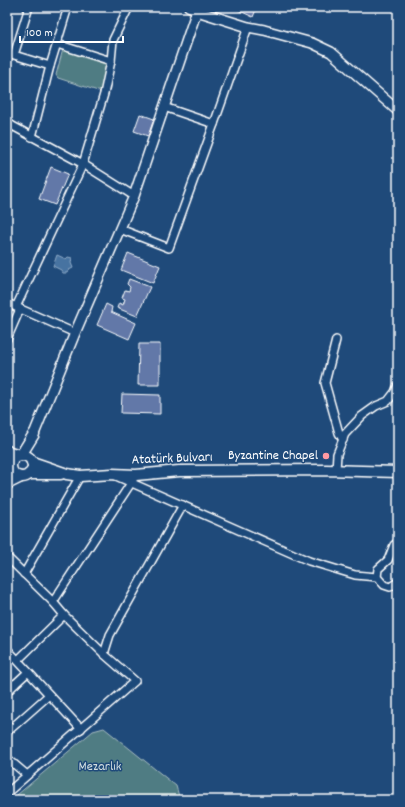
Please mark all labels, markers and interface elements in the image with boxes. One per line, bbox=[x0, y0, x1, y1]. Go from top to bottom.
scale bar bbox=[20, 18, 123, 44]
text: 100 m bbox=[26, 25, 53, 42]
place label: Byzantine Chapel bbox=[228, 446, 319, 466]
street label: Atatürk Bulvarı bbox=[131, 448, 213, 470]
marker: Byzantine Chapel bbox=[321, 451, 331, 461]
park label: Mezarlık bbox=[78, 757, 122, 777]

